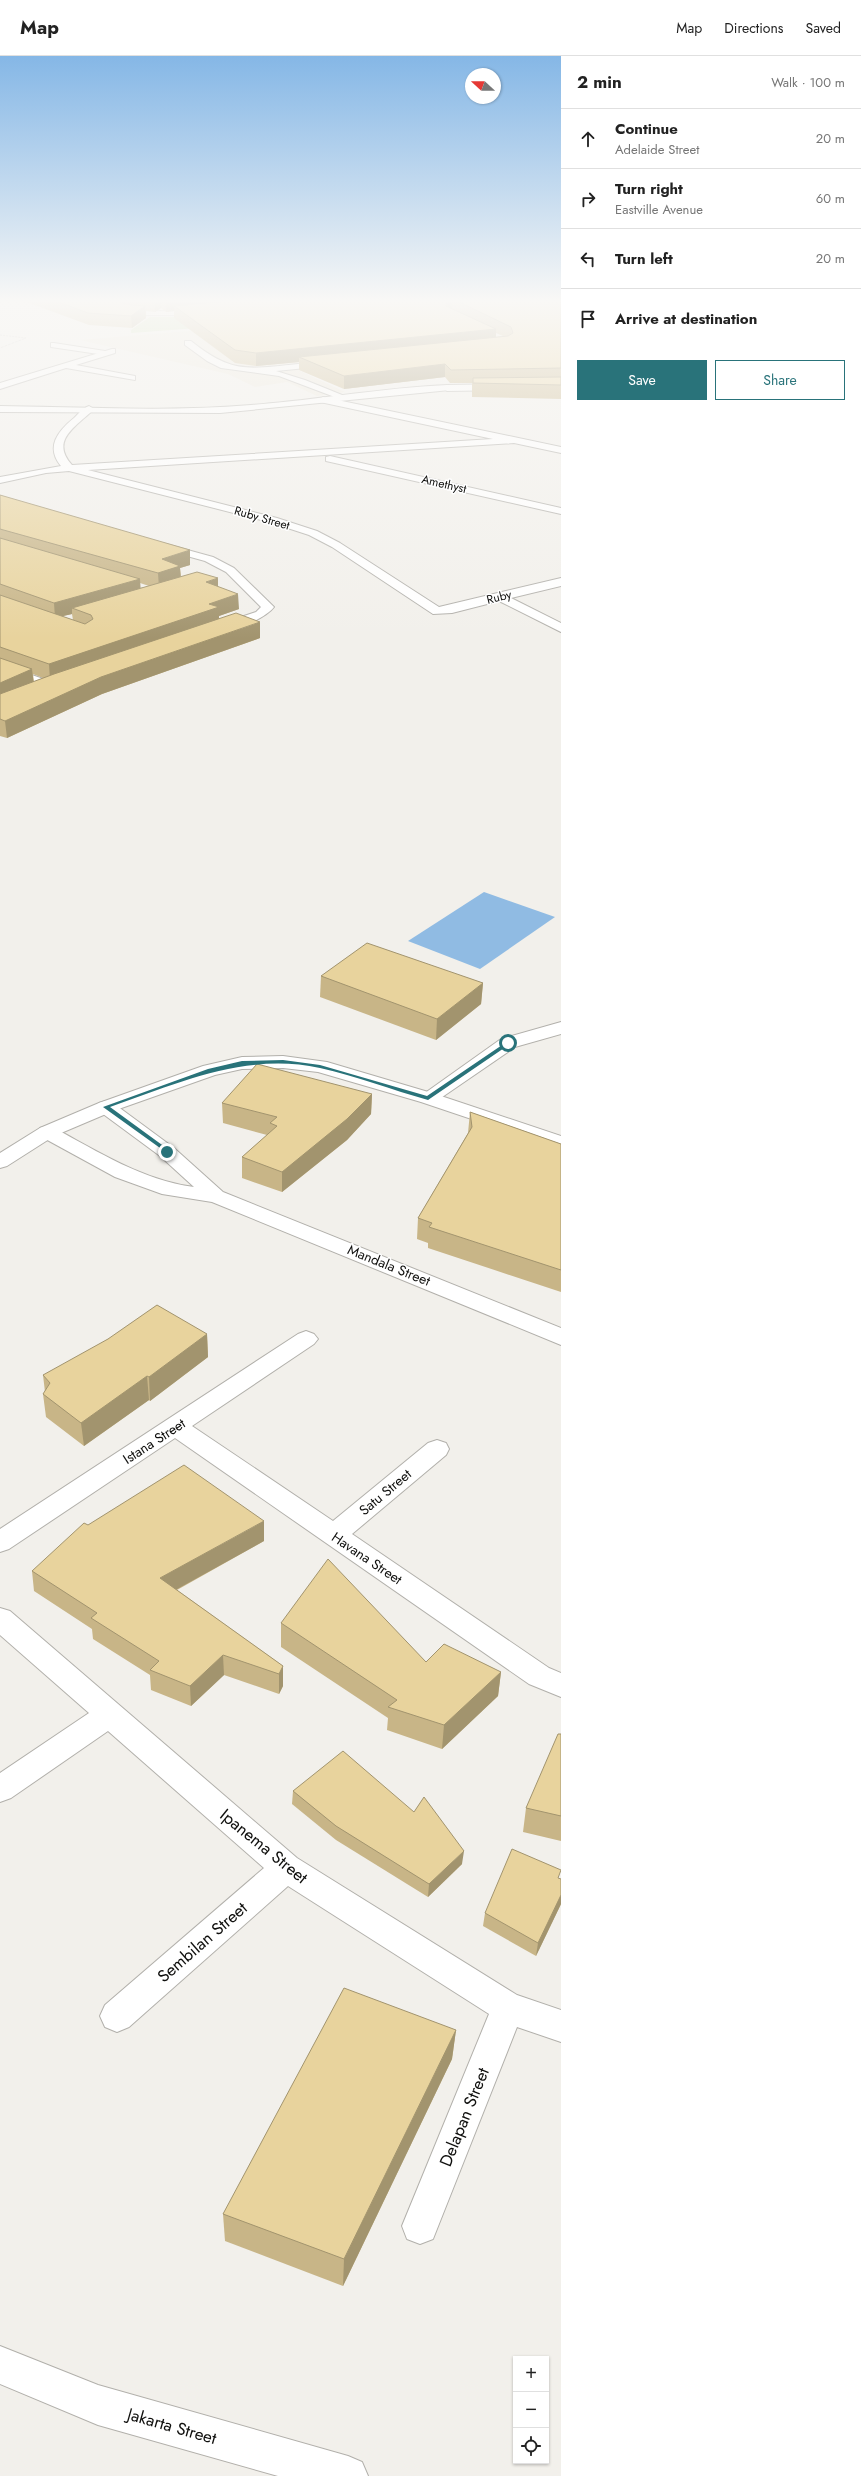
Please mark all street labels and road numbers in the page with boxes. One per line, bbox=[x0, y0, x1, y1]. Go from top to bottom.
street label: Amethyst bbox=[420, 470, 468, 498]
street label: Ruby Street bbox=[232, 501, 292, 535]
street label: Ruby bbox=[485, 585, 514, 609]
street label: Mandala Street bbox=[345, 1239, 434, 1291]
street label: Istana Street bbox=[119, 1413, 190, 1469]
street label: Satu Street bbox=[355, 1464, 416, 1520]
street label: Havana Street bbox=[328, 1527, 407, 1589]
street label: Ipanema Street bbox=[215, 1803, 313, 1889]
street label: Sembilan Street bbox=[152, 1896, 252, 1988]
street label: Delapan Street bbox=[433, 2064, 495, 2170]
street label: Jakarta Street bbox=[123, 2401, 219, 2450]

